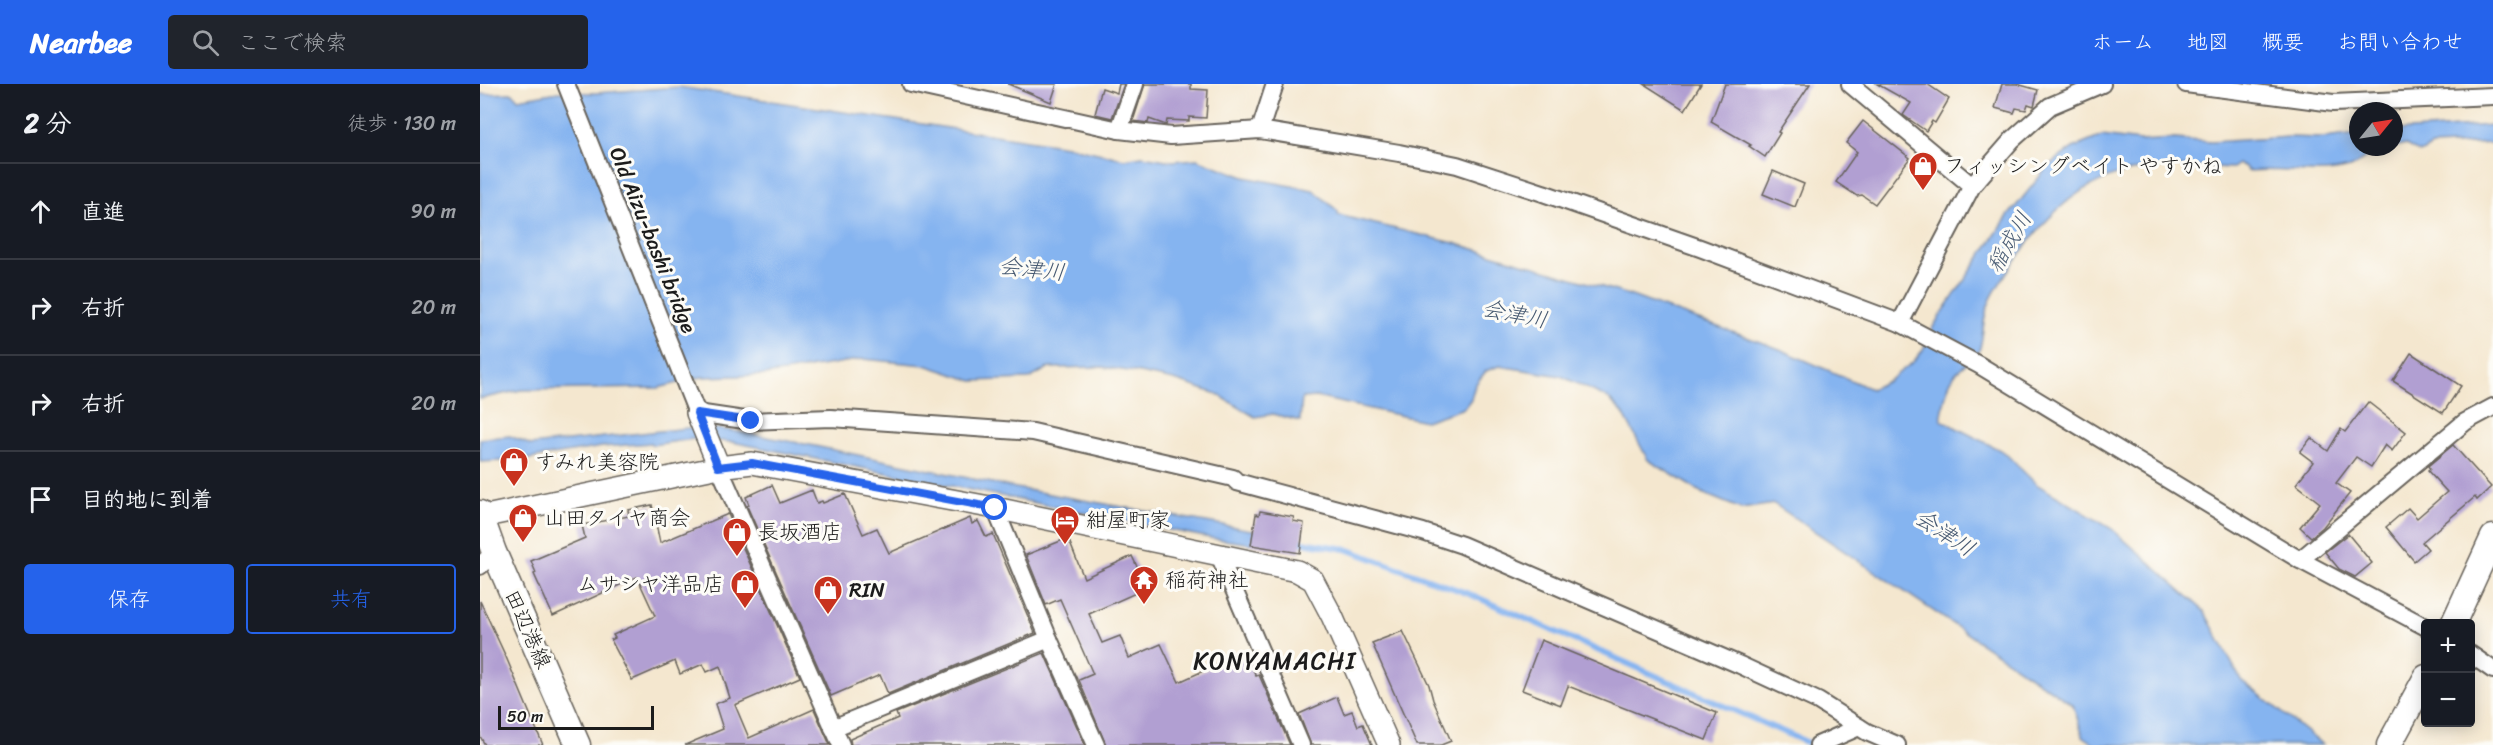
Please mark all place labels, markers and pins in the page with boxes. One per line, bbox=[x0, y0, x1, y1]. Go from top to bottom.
place label: フィッシングベイト やすかね bbox=[1944, 147, 2222, 185]
shop icon: フィッシングベイト やすかね bbox=[1907, 150, 1939, 192]
place label: すみれ美容院 bbox=[535, 443, 659, 481]
shop icon: すみれ美容院 bbox=[498, 446, 530, 488]
place label: 山田タイヤ商会 bbox=[544, 499, 690, 537]
place label: 紺屋町家 bbox=[1086, 501, 1170, 539]
shop icon: 山田タイヤ商会 bbox=[507, 502, 539, 544]
hotel icon: 紺屋町家 bbox=[1049, 504, 1081, 546]
place label: 長坂酒店 bbox=[758, 513, 842, 551]
shop icon: 長坂酒店 bbox=[721, 516, 753, 558]
place label: 稲荷神社 bbox=[1165, 561, 1249, 599]
temple icon: 稲荷神社 bbox=[1128, 564, 1160, 606]
place label: ムサシヤ洋品店 bbox=[577, 565, 724, 603]
shop icon: ムサシヤ洋品店 bbox=[729, 568, 761, 610]
place label: RIN bbox=[849, 571, 885, 609]
shop icon: RIN bbox=[812, 574, 844, 616]

